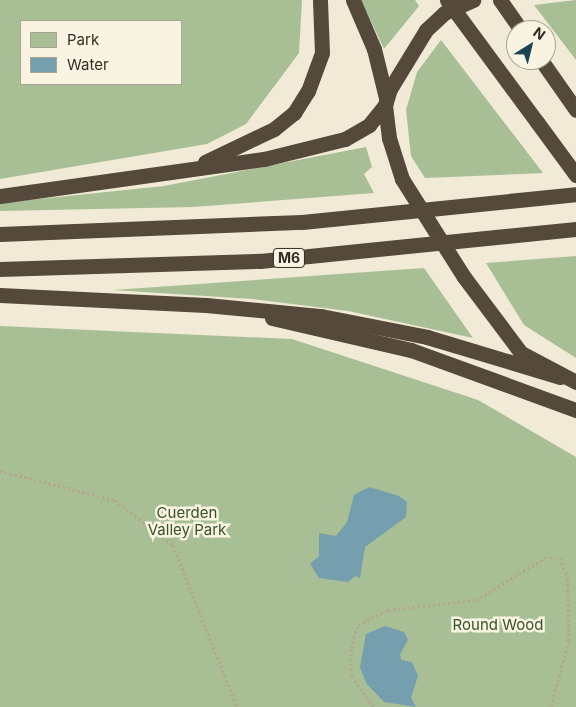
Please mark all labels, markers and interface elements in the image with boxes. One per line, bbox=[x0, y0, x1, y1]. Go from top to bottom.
legend bbox=[20, 20, 182, 85]
north arrow bbox=[506, 20, 556, 70]
text: N bbox=[530, 23, 549, 43]
text: Park bbox=[67, 30, 99, 49]
text: Water bbox=[67, 55, 109, 74]
road number: M6 bbox=[273, 247, 305, 270]
park label: Cuerden Valley Park bbox=[148, 503, 226, 538]
park label: Round Wood bbox=[453, 616, 543, 634]

